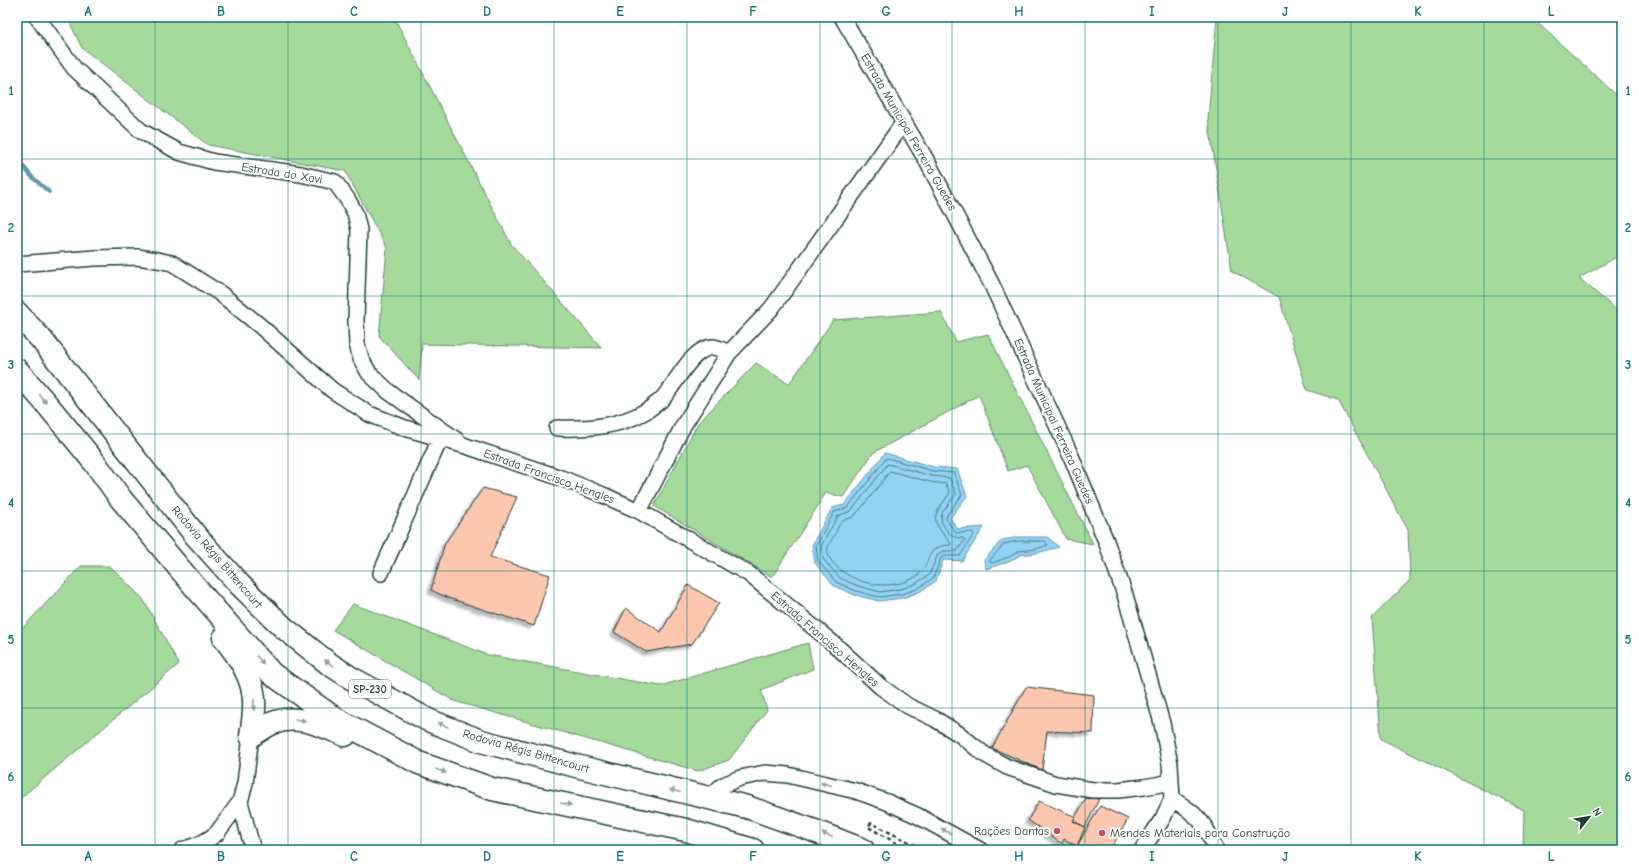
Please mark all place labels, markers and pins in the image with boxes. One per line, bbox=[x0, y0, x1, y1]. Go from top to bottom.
place label: Rações Dantas bbox=[974, 824, 1049, 838]
marker: Rações Dantas bbox=[1052, 826, 1062, 836]
place label: Mendes Materiais para Construção bbox=[1110, 826, 1290, 840]
marker: Mendes Materiais para Construção bbox=[1097, 828, 1107, 838]

